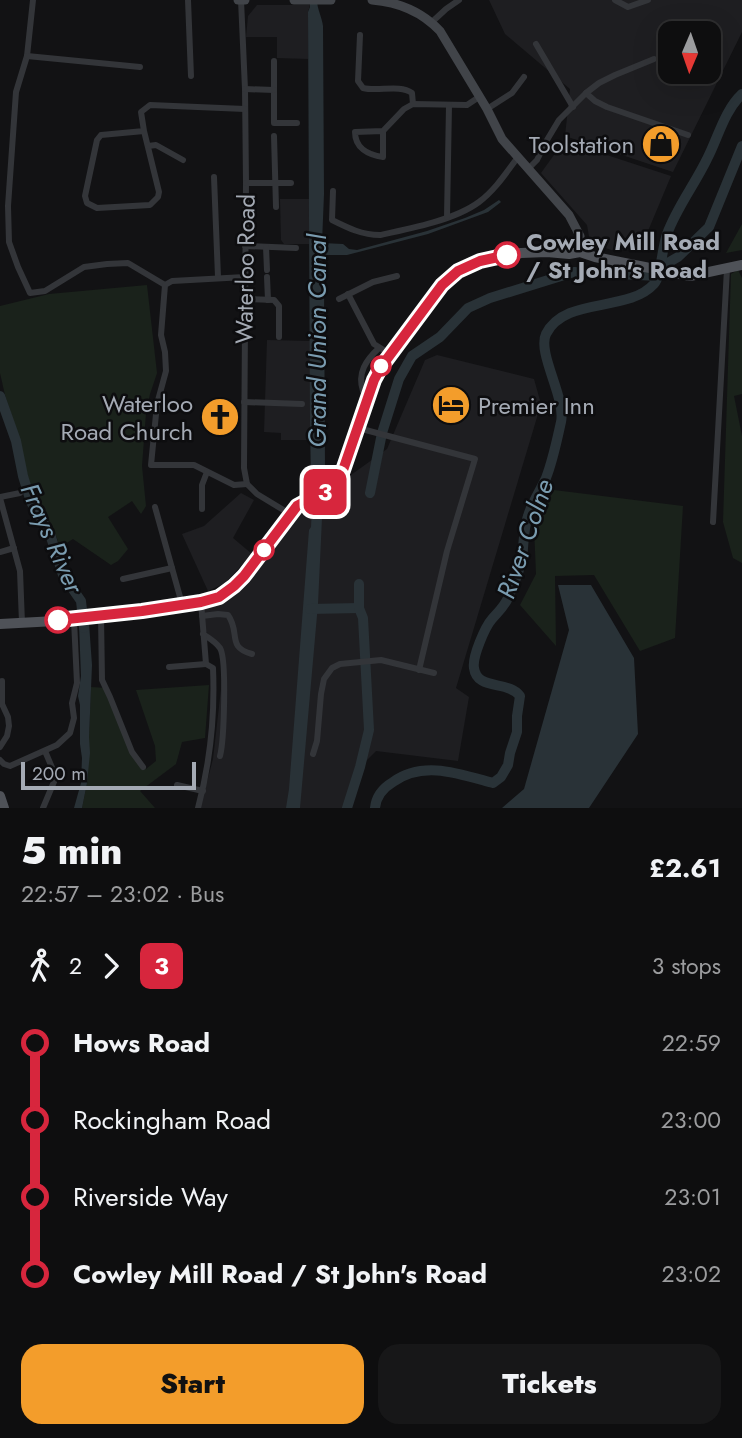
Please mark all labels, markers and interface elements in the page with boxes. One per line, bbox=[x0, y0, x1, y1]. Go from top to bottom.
north arrow bbox=[658, 21, 721, 84]
map controls bbox=[658, 21, 721, 84]
shop icon: Toolstation bbox=[640, 123, 682, 165]
place label: Toolstation bbox=[529, 127, 634, 162]
street label: Waterloo Road bbox=[226, 194, 264, 344]
place label: Cowley Mill Road / St John's Road bbox=[526, 224, 720, 287]
water label: Grand Union Canal bbox=[298, 233, 336, 448]
marker: Cowley Mill Road / St John's Road bbox=[494, 242, 520, 268]
unlabelled marker bbox=[371, 356, 391, 376]
hotel icon: Premier Inn bbox=[430, 384, 472, 426]
place label: Waterloo Road Church bbox=[60, 386, 193, 449]
place label: Premier Inn bbox=[478, 388, 595, 423]
church icon: Waterloo Road Church bbox=[199, 396, 241, 438]
line badge: 3 bbox=[302, 469, 348, 515]
text: 3 bbox=[318, 474, 332, 509]
water label: River Colne bbox=[487, 474, 563, 604]
water label: Frays River bbox=[11, 477, 94, 600]
unlabelled marker bbox=[254, 540, 274, 560]
unlabelled marker bbox=[45, 607, 71, 633]
scale bar bbox=[21, 759, 196, 791]
text: 200 m bbox=[32, 760, 86, 787]
text: 5 min bbox=[21, 823, 123, 878]
text: £2.61 bbox=[649, 849, 721, 887]
text: 22:57 – 23:02 · Bus bbox=[21, 877, 224, 911]
icon: walk bbox=[21, 947, 59, 985]
icon: forward bbox=[92, 947, 130, 985]
text: 3 bbox=[154, 948, 169, 983]
text: 2 bbox=[69, 949, 82, 983]
text: 3 stops bbox=[652, 949, 721, 983]
text: Hows Road bbox=[73, 1024, 210, 1062]
text: 22:59 bbox=[662, 1026, 721, 1060]
text: Rockingham Road bbox=[73, 1101, 271, 1139]
text: 23:00 bbox=[661, 1103, 721, 1137]
text: Riverside Way bbox=[73, 1178, 228, 1216]
text: 23:01 bbox=[664, 1180, 721, 1214]
text: Cowley Mill Road / St John's Road bbox=[73, 1255, 487, 1293]
text: 23:02 bbox=[662, 1257, 721, 1291]
button: Start bbox=[21, 1344, 364, 1424]
button: Tickets bbox=[378, 1344, 721, 1424]

